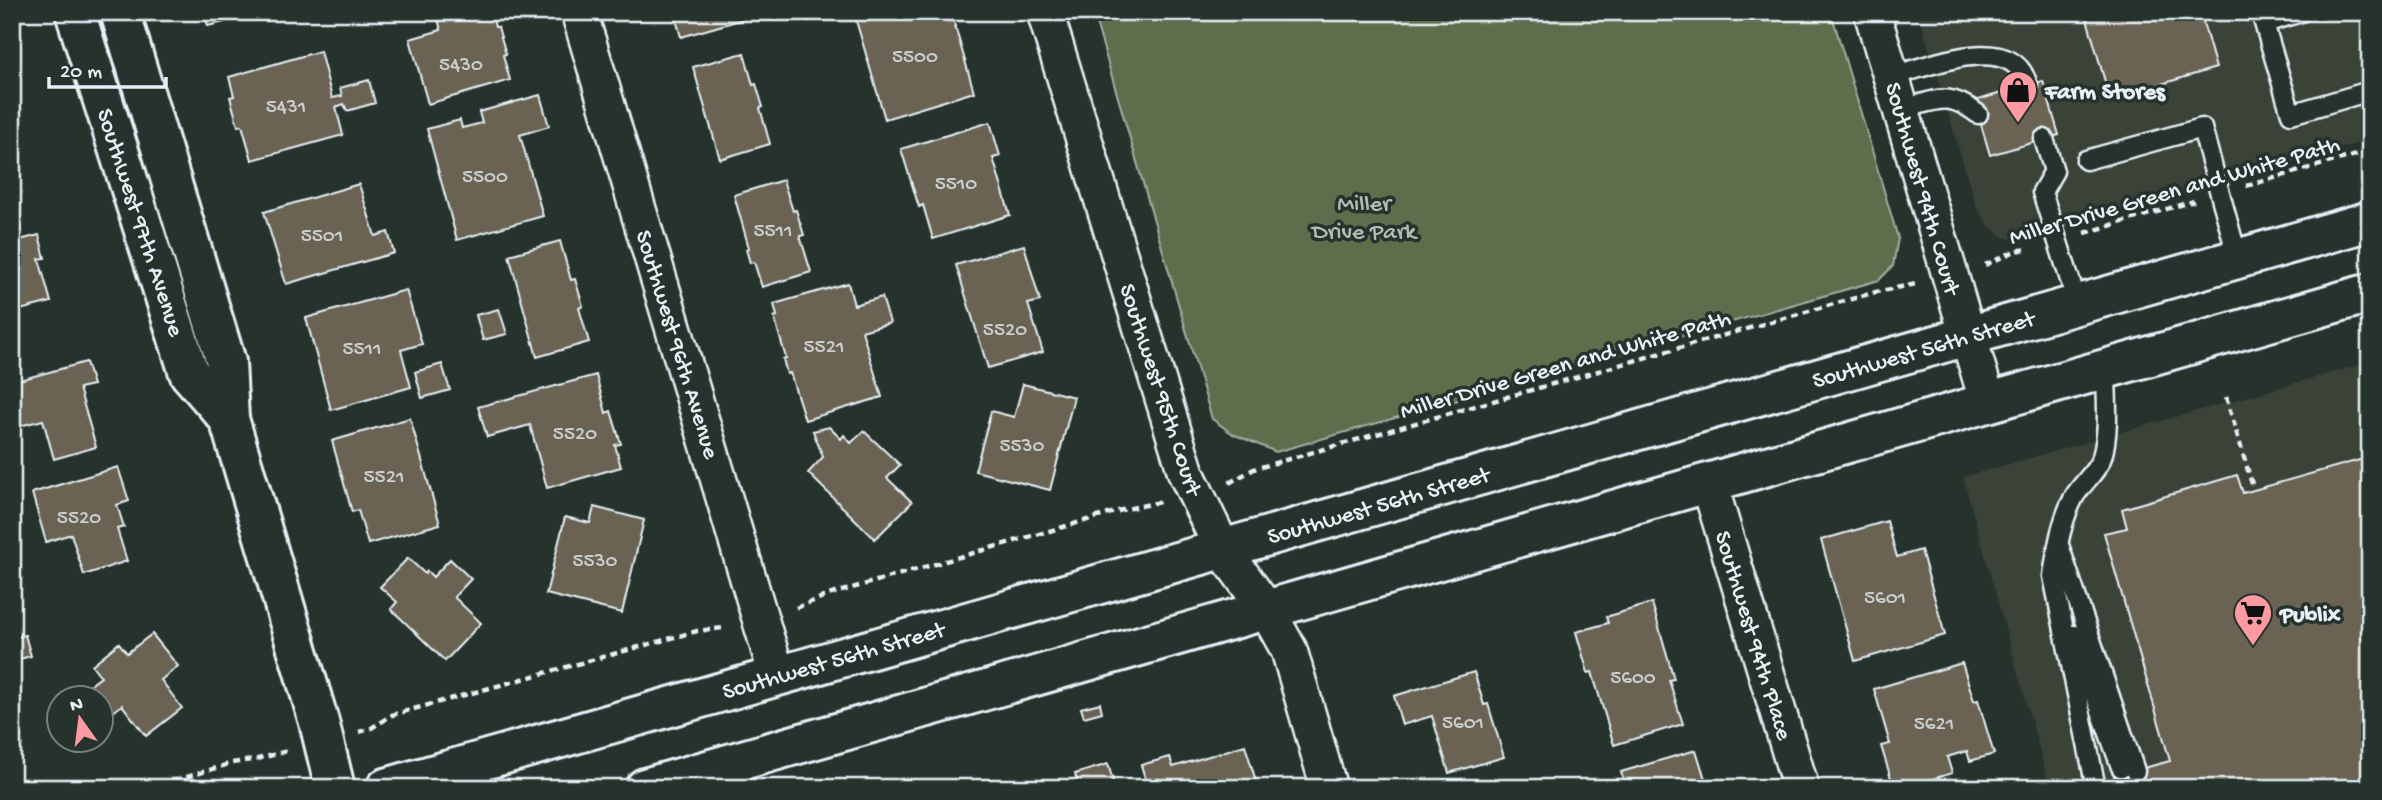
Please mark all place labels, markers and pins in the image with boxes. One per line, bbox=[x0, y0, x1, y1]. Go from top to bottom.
shop icon: Farm Stores bbox=[1997, 69, 2039, 124]
place label: Farm Stores bbox=[2044, 79, 2166, 108]
supermarket icon: Publix bbox=[2232, 592, 2274, 647]
place label: Publix bbox=[2278, 602, 2341, 631]

